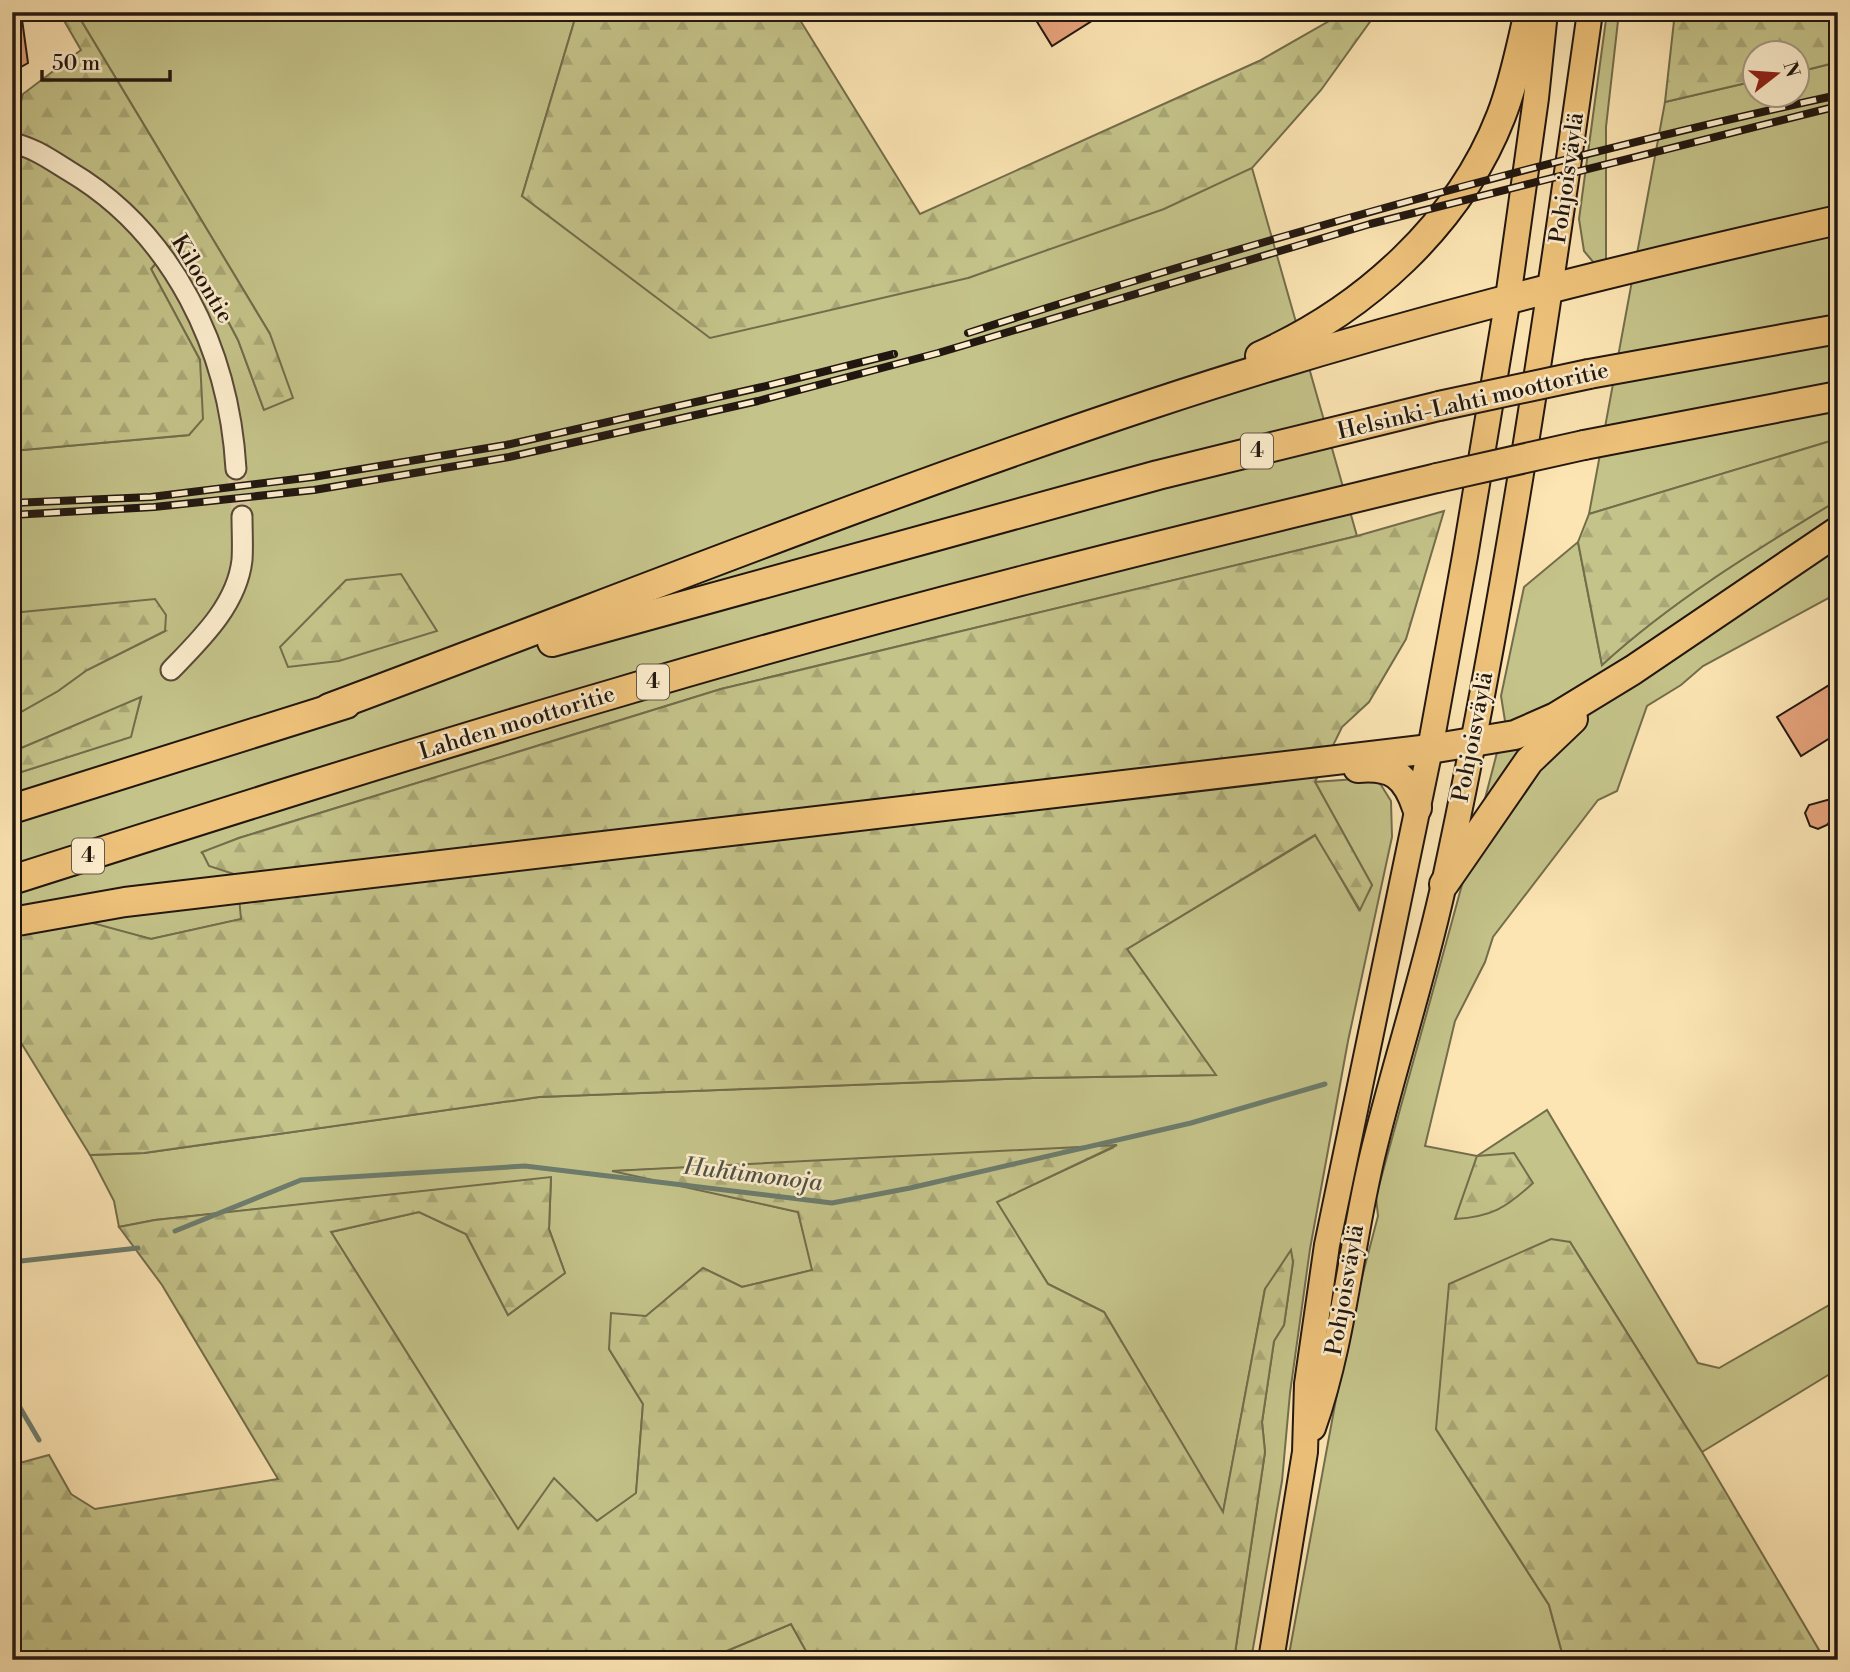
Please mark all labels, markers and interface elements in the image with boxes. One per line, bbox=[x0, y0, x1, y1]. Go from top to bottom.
scale bar bbox=[42, 38, 170, 82]
north arrow bbox=[1742, 38, 1812, 108]
text: 50 m bbox=[52, 51, 100, 77]
text: N bbox=[1778, 59, 1805, 80]
street label: Pohjoisväylä bbox=[1544, 110, 1590, 245]
street label: Kiloontie bbox=[165, 230, 239, 328]
street label: Helsinki-Lahti moottoritie bbox=[1335, 356, 1611, 446]
road number: 4 bbox=[1241, 434, 1273, 468]
road number: 4 bbox=[637, 664, 669, 700]
street label: Pohjoisväylä bbox=[1447, 669, 1499, 804]
street label: Lahden moottoritie bbox=[416, 680, 618, 766]
road number: 4 bbox=[72, 838, 104, 874]
water label: Huhtimonoja bbox=[681, 1151, 825, 1198]
street label: Pohjoisväylä bbox=[1320, 1222, 1370, 1357]

